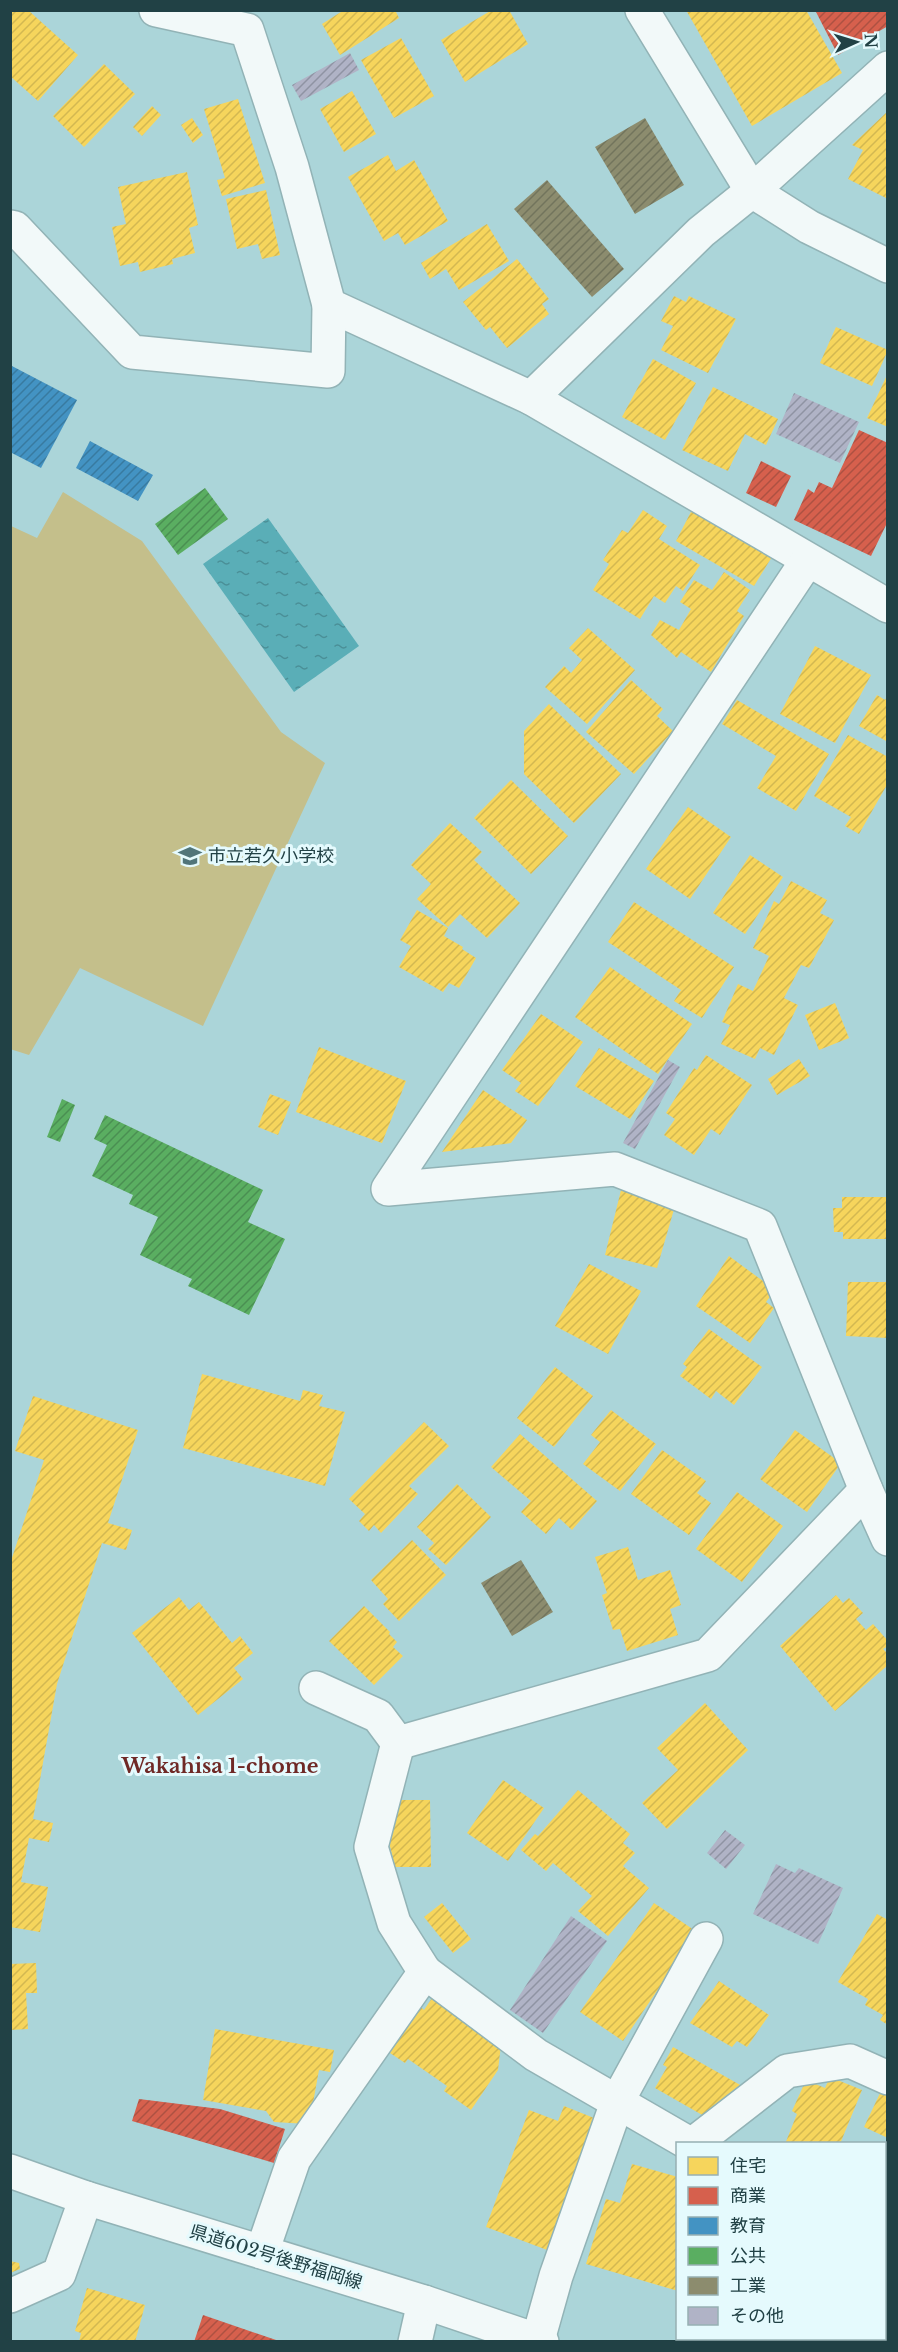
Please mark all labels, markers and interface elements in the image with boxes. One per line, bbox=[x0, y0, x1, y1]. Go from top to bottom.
north arrow bbox=[826, 12, 886, 72]
text: N bbox=[860, 33, 881, 49]
school or university icon: 市立若久小学校 bbox=[177, 843, 203, 869]
place label: 市立若久小学校 bbox=[208, 845, 334, 867]
district label: Wakahisa 1-chome bbox=[120, 1754, 319, 1778]
legend bbox=[676, 2142, 886, 2340]
text: 住宅 bbox=[730, 2155, 766, 2177]
text: 商業 bbox=[730, 2185, 766, 2207]
text: 教育 bbox=[730, 2215, 766, 2237]
street label: 県道602号後野福岡線 bbox=[187, 2220, 365, 2294]
text: 公共 bbox=[730, 2245, 766, 2267]
text: 工業 bbox=[730, 2275, 766, 2297]
text: その他 bbox=[730, 2305, 784, 2327]

